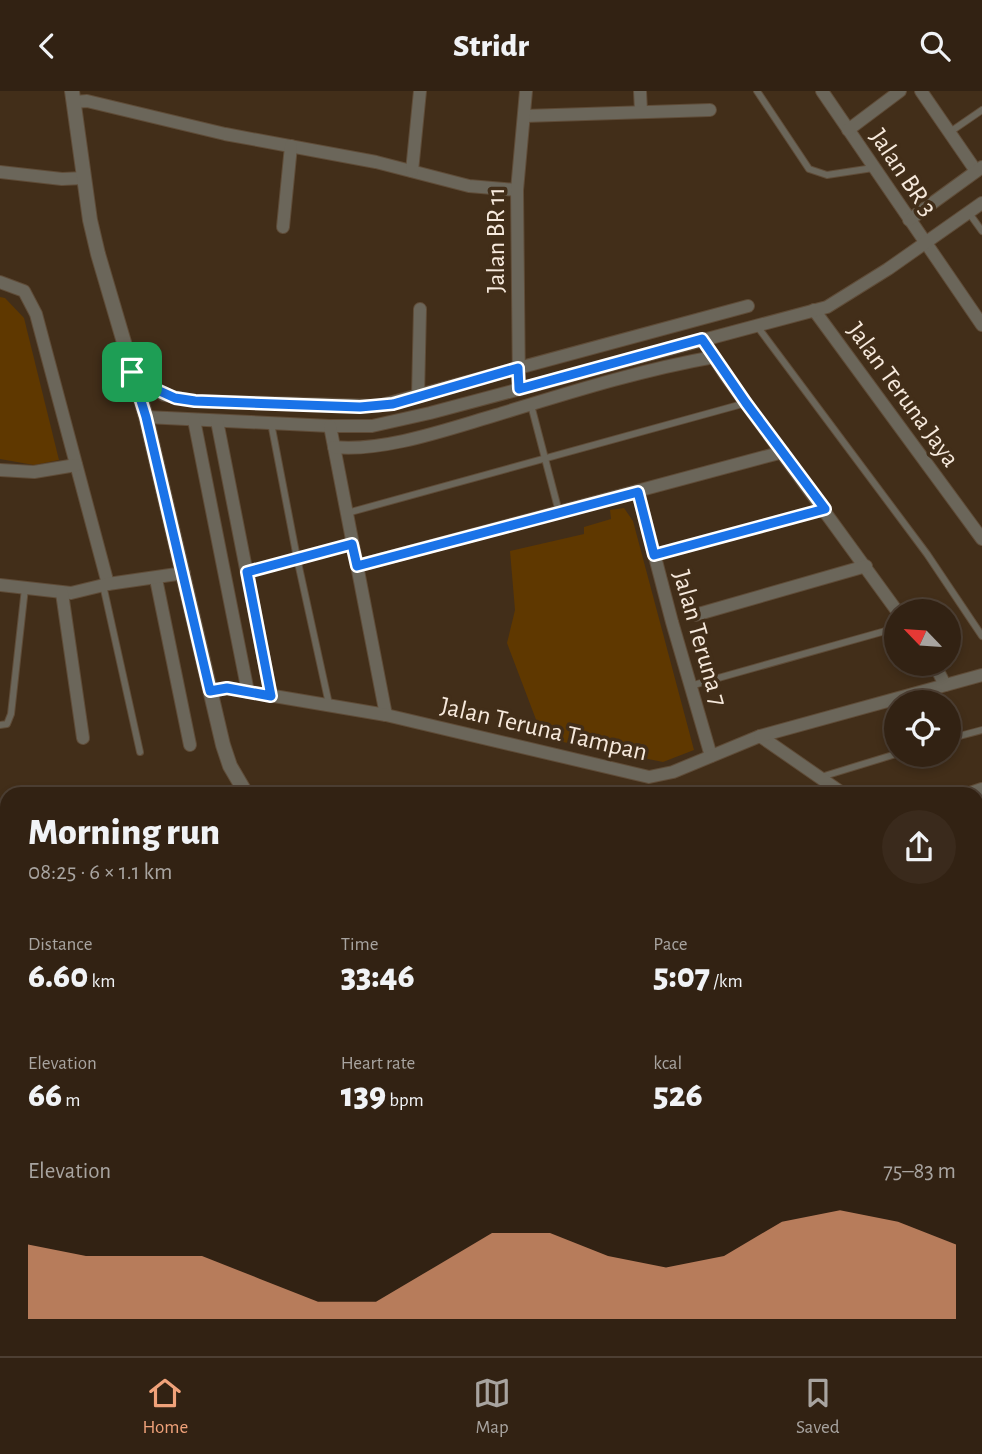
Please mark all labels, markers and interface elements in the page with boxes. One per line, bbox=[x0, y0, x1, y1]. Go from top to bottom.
icon: back bbox=[28, 27, 66, 65]
icon: search bbox=[916, 27, 954, 65]
text: Stridr bbox=[453, 30, 529, 62]
street label: Jalan BR 3 bbox=[865, 124, 942, 221]
street label: Jalan BR 11 bbox=[483, 187, 509, 293]
street label: Jalan Teruna Jaya bbox=[842, 318, 964, 472]
pin bbox=[102, 342, 162, 402]
icon: arrive bbox=[113, 353, 151, 391]
street label: Jalan Teruna 7 bbox=[668, 567, 732, 709]
north arrow bbox=[884, 599, 961, 675]
map controls bbox=[884, 599, 961, 767]
button: locate bbox=[884, 690, 961, 767]
street label: Jalan Teruna Tampan bbox=[438, 693, 650, 765]
button: share bbox=[882, 810, 956, 884]
text: Morning run bbox=[28, 814, 220, 852]
text: 08:25 · 6 × 1.1 km bbox=[28, 861, 172, 884]
text: Distance bbox=[28, 935, 92, 954]
text: Time bbox=[341, 935, 379, 954]
text: Pace bbox=[653, 935, 688, 954]
text: 6.60 bbox=[28, 959, 88, 994]
text: 33:46 bbox=[341, 959, 415, 994]
text: 5:07 bbox=[653, 959, 710, 994]
text: km bbox=[88, 972, 115, 991]
text: /km bbox=[710, 972, 743, 991]
text: Elevation bbox=[28, 1054, 97, 1073]
text: Heart rate bbox=[341, 1054, 415, 1073]
text: kcal bbox=[653, 1054, 682, 1073]
text: 66 bbox=[28, 1078, 62, 1113]
text: 139 bbox=[341, 1078, 386, 1113]
text: 526 bbox=[653, 1078, 703, 1113]
text: m bbox=[62, 1091, 81, 1110]
text: bpm bbox=[386, 1091, 424, 1110]
text: Elevation bbox=[28, 1160, 111, 1183]
text: 75–83 m bbox=[883, 1160, 956, 1183]
tab: Home bbox=[142, 1374, 188, 1439]
tab: Map bbox=[473, 1374, 511, 1439]
tab: Saved bbox=[796, 1374, 840, 1439]

